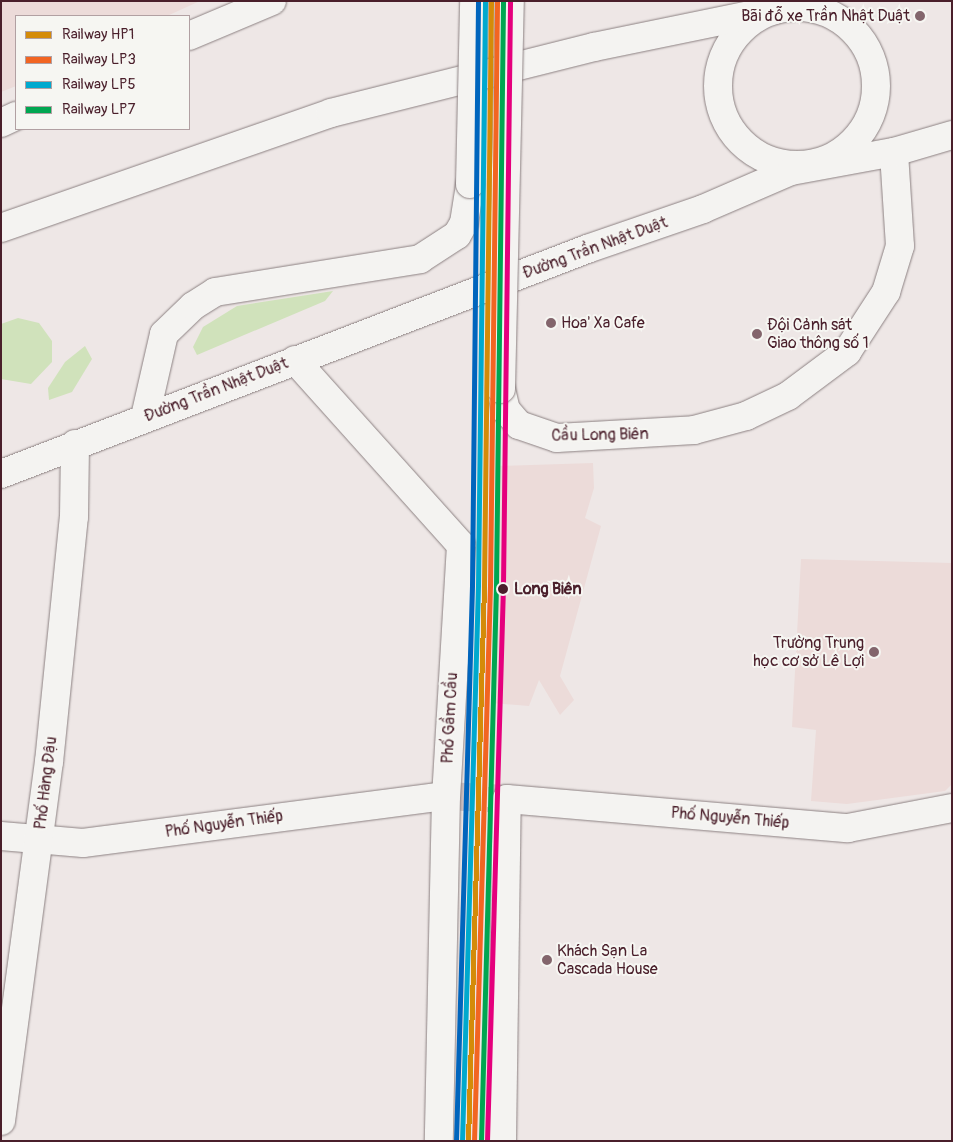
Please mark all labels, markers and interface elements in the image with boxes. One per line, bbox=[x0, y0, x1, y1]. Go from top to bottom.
place label: Bãi đỗ xe Trần Nhật Duật bbox=[741, 6, 910, 26]
marker: Bãi đỗ xe Trần Nhật Duật bbox=[914, 10, 926, 22]
legend bbox=[15, 15, 190, 130]
text: Railway HP1 bbox=[62, 25, 134, 44]
text: Railway LP3 bbox=[62, 50, 136, 69]
text: Railway LP5 bbox=[62, 75, 136, 94]
text: Railway LP7 bbox=[62, 100, 135, 119]
street label: Đường Trần Nhật Duật bbox=[520, 213, 670, 283]
place label: Hoa' Xa Cafe bbox=[561, 313, 645, 333]
place label: Đội Cảnh sát Giao thông số 1 bbox=[767, 315, 869, 353]
marker: Hoa' Xa Cafe bbox=[545, 317, 557, 329]
marker: Đội Cảnh sát Giao thông số 1 bbox=[751, 328, 763, 340]
street label: Đường Trần Nhật Duật bbox=[141, 354, 291, 426]
street label: Cầu Long Biên bbox=[551, 425, 649, 445]
place label: Long Biên bbox=[514, 579, 582, 599]
marker: Long Biên bbox=[496, 582, 510, 596]
place label: Trường Trung học cơ sở Lê Lợi bbox=[753, 633, 864, 671]
marker: Trường Trung học cơ sở Lê Lợi bbox=[868, 646, 880, 658]
street label: Phố Gầm Cầu bbox=[438, 672, 462, 764]
street label: Phố Hàng Đậu bbox=[31, 735, 61, 831]
street label: Phố Nguyễn Thiếp bbox=[670, 803, 790, 833]
street label: Phố Nguyễn Thiếp bbox=[164, 806, 284, 842]
place label: Khách Sạn La Cascada House bbox=[557, 941, 658, 979]
marker: Khách Sạn La Cascada House bbox=[541, 954, 553, 966]

